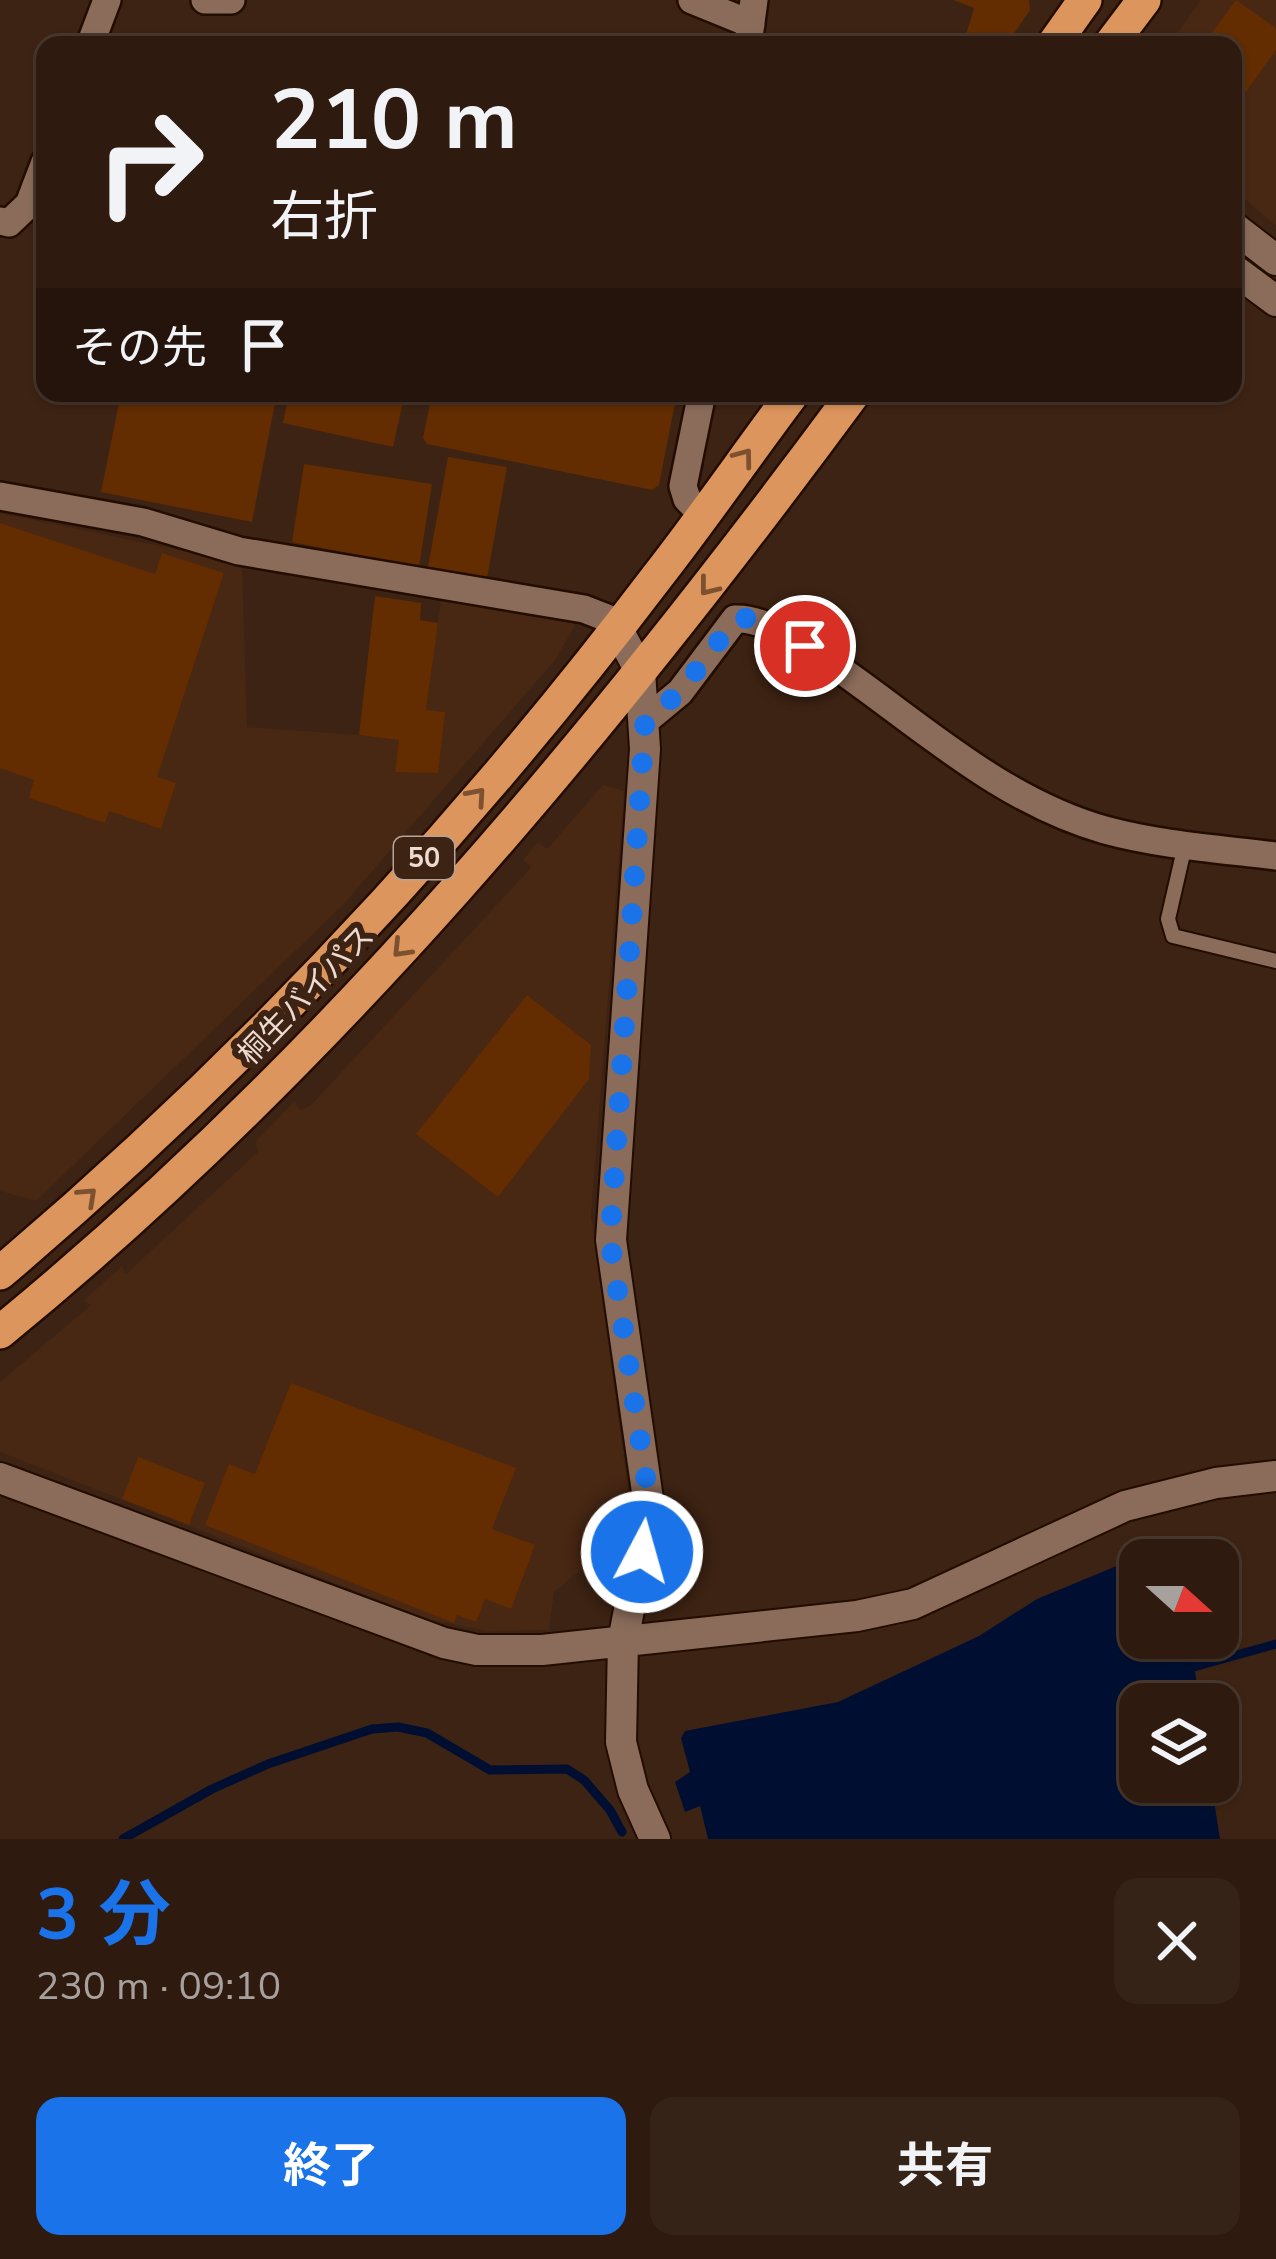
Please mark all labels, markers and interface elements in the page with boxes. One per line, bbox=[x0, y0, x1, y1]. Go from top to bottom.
text: 210 m bbox=[270, 63, 518, 178]
icon: right bbox=[72, 84, 228, 240]
text: 右折 bbox=[270, 180, 378, 254]
icon: arrive bbox=[231, 312, 297, 378]
text: その先 bbox=[72, 318, 207, 379]
one-way arrow bbox=[730, 449, 752, 470]
one-way arrow bbox=[700, 574, 722, 596]
pin bbox=[754, 595, 856, 697]
icon: arrive bbox=[772, 613, 838, 679]
one-way arrow bbox=[463, 788, 484, 810]
road number: 50 bbox=[394, 837, 454, 879]
street label: 桐生バイパス bbox=[229, 917, 383, 1074]
one-way arrow bbox=[394, 935, 416, 957]
one-way arrow bbox=[74, 1188, 95, 1210]
position arrow bbox=[579, 1489, 705, 1615]
north arrow bbox=[1119, 1539, 1239, 1659]
map controls bbox=[1119, 1539, 1239, 1803]
button: layers bbox=[1119, 1683, 1239, 1803]
text: 3 分 bbox=[36, 1866, 171, 1964]
button: close bbox=[1114, 1878, 1240, 2004]
text: 230 m · 09:10 bbox=[36, 1960, 281, 2013]
button: 終了 bbox=[36, 2097, 626, 2235]
button: 共有 bbox=[650, 2097, 1240, 2235]

